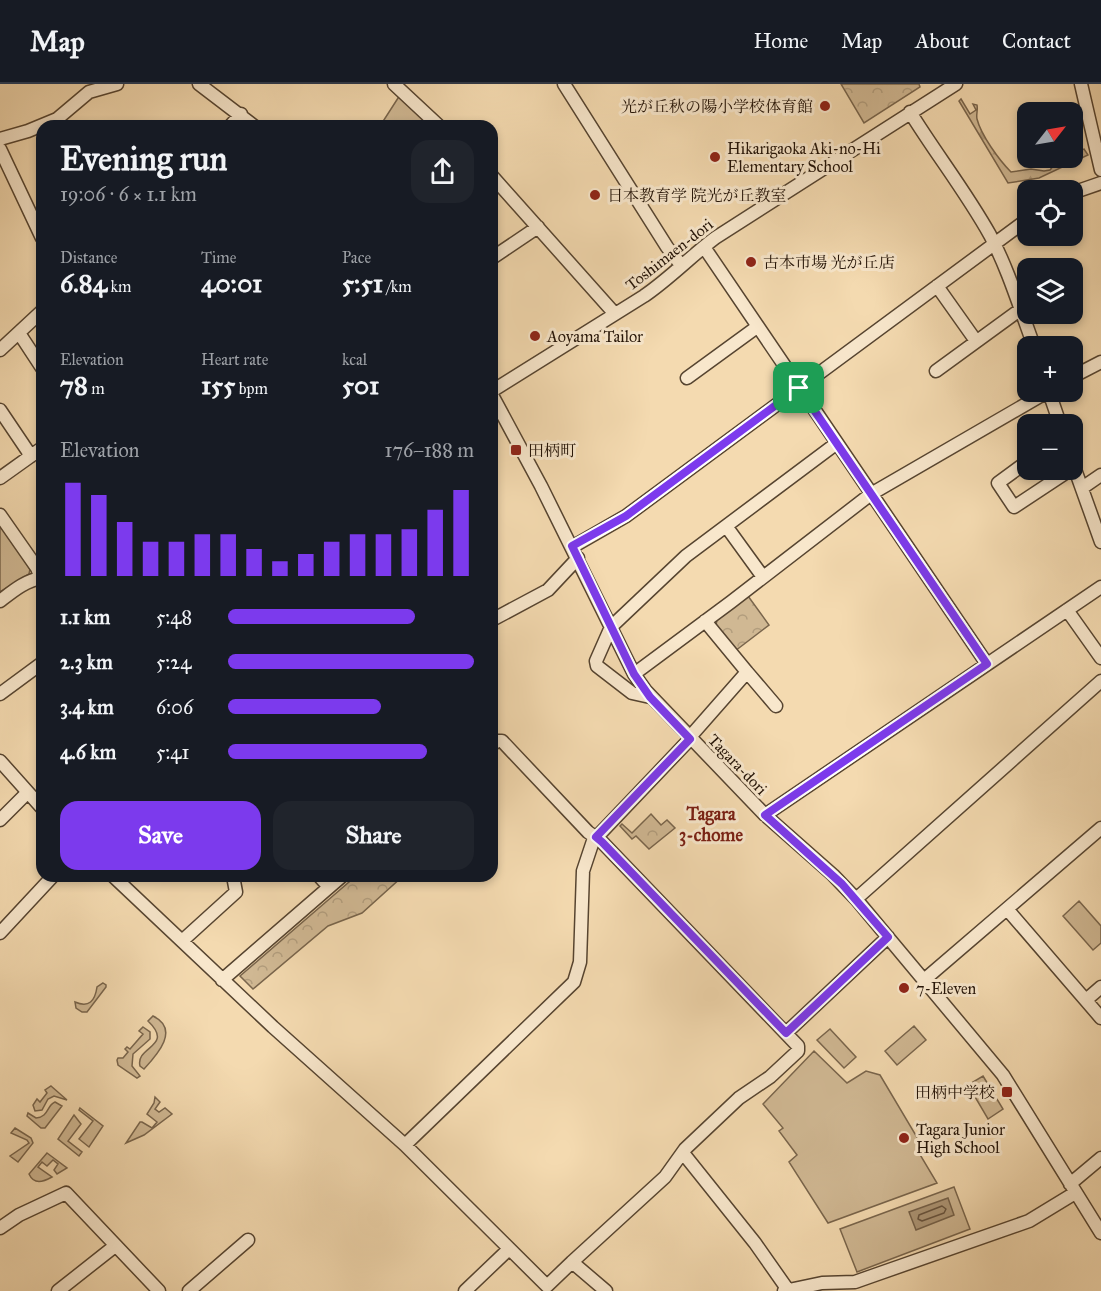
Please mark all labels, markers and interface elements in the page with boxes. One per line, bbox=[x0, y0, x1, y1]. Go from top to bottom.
text: Map bbox=[30, 24, 85, 59]
text: Home bbox=[753, 28, 808, 54]
text: Map bbox=[841, 28, 882, 54]
text: About bbox=[915, 28, 969, 54]
text: Contact bbox=[1002, 28, 1071, 54]
place label: 光が丘秋の陽小学校体育館 bbox=[621, 97, 813, 116]
marker: 光が丘秋の陽小学校体育館 bbox=[818, 99, 832, 113]
north arrow bbox=[1017, 102, 1083, 168]
map controls bbox=[1017, 102, 1083, 480]
text: Evening run bbox=[60, 139, 227, 179]
place label: Hikarigaoka Aki-no-Hi Elementary School bbox=[727, 139, 881, 176]
button: share bbox=[411, 140, 474, 203]
marker: Hikarigaoka Aki-no-Hi Elementary School bbox=[708, 150, 722, 164]
button: locate bbox=[1017, 180, 1083, 246]
text: 19:06 · 6 × 1.1 km bbox=[60, 182, 197, 206]
place label: 日本教育学 院光が丘教室 bbox=[607, 186, 786, 205]
marker: 日本教育学 院光が丘教室 bbox=[588, 188, 602, 202]
street label: Toshimaen-dori bbox=[622, 214, 717, 294]
text: Distance bbox=[60, 248, 117, 267]
text: Time bbox=[201, 248, 236, 267]
text: Pace bbox=[342, 248, 371, 267]
place label: 古本市場 光が丘店 bbox=[763, 253, 894, 272]
marker: 古本市場 光が丘店 bbox=[744, 255, 758, 269]
button: layers bbox=[1017, 258, 1083, 324]
text: 6.84 bbox=[60, 267, 107, 299]
text: 40:01 bbox=[201, 267, 262, 299]
text: 5:51 bbox=[342, 267, 383, 299]
text: km bbox=[107, 277, 131, 296]
text: /km bbox=[383, 277, 412, 296]
place label: Aoyama Tailor bbox=[546, 327, 643, 346]
marker: Aoyama Tailor bbox=[528, 329, 542, 343]
button: + bbox=[1017, 336, 1083, 402]
text: Elevation bbox=[60, 350, 124, 369]
text: Heart rate bbox=[201, 350, 268, 369]
text: kcal bbox=[342, 350, 367, 369]
pin bbox=[773, 362, 824, 413]
text: 78 bbox=[60, 369, 88, 401]
text: 155 bbox=[201, 369, 235, 401]
text: 501 bbox=[342, 369, 379, 401]
icon: arrive bbox=[782, 371, 815, 404]
text: m bbox=[88, 379, 105, 398]
text: bpm bbox=[235, 379, 268, 398]
button: − bbox=[1017, 414, 1083, 480]
text: Elevation bbox=[60, 438, 139, 462]
text: 176–188 m bbox=[384, 438, 474, 462]
place label: 田柄町 bbox=[528, 441, 576, 460]
marker: 田柄町 bbox=[509, 443, 523, 457]
text: 1.1 km bbox=[60, 605, 110, 629]
text: 5:48 bbox=[156, 605, 192, 629]
text: 2.3 km bbox=[60, 650, 113, 674]
text: 5:24 bbox=[156, 650, 191, 674]
text: 3.4 km bbox=[60, 695, 114, 719]
text: 6:06 bbox=[156, 695, 193, 719]
street label: Tagara-dori bbox=[703, 730, 772, 800]
text: 4.6 km bbox=[60, 740, 116, 764]
text: 5:41 bbox=[156, 740, 189, 764]
button: Save bbox=[60, 801, 261, 870]
button: Share bbox=[273, 801, 474, 870]
district label: Tagara 3-chome bbox=[679, 803, 743, 847]
place label: 7-Eleven bbox=[916, 979, 977, 998]
marker: 7-Eleven bbox=[897, 981, 911, 995]
place label: 田柄中学校 bbox=[915, 1083, 995, 1102]
marker: 田柄中学校 bbox=[1000, 1085, 1014, 1099]
place label: Tagara Junior High School bbox=[916, 1120, 1005, 1158]
marker: Tagara Junior High School bbox=[897, 1131, 911, 1145]

